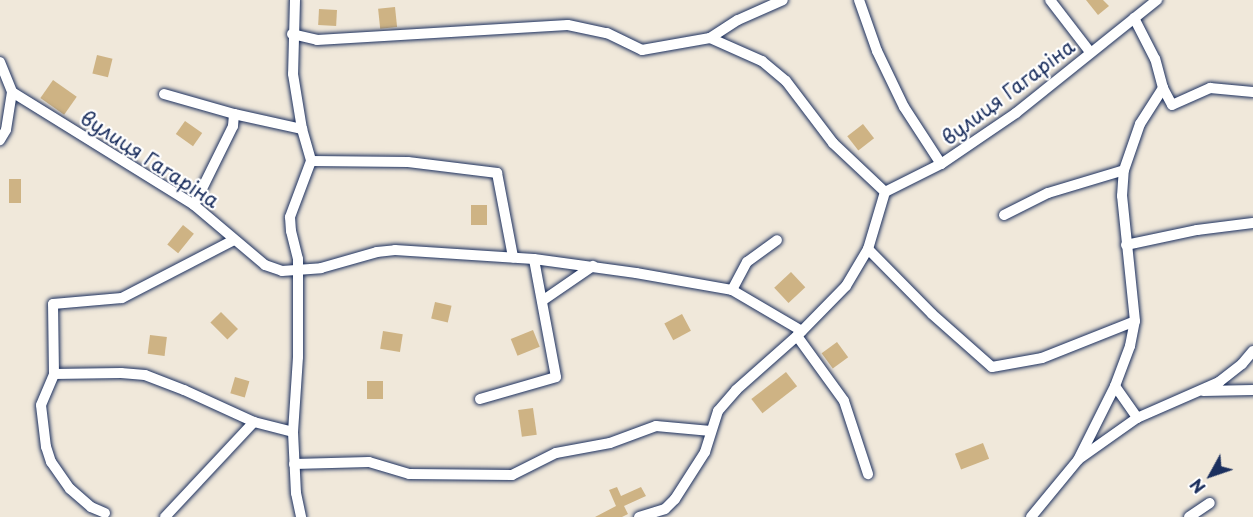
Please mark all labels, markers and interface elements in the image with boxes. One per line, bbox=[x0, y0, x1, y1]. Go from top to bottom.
street label: вулиця Гагаріна bbox=[937, 34, 1079, 150]
street label: вулиця Гагаріна bbox=[76, 105, 224, 213]
north arrow bbox=[1181, 445, 1241, 505]
text: N bbox=[1184, 474, 1210, 499]

